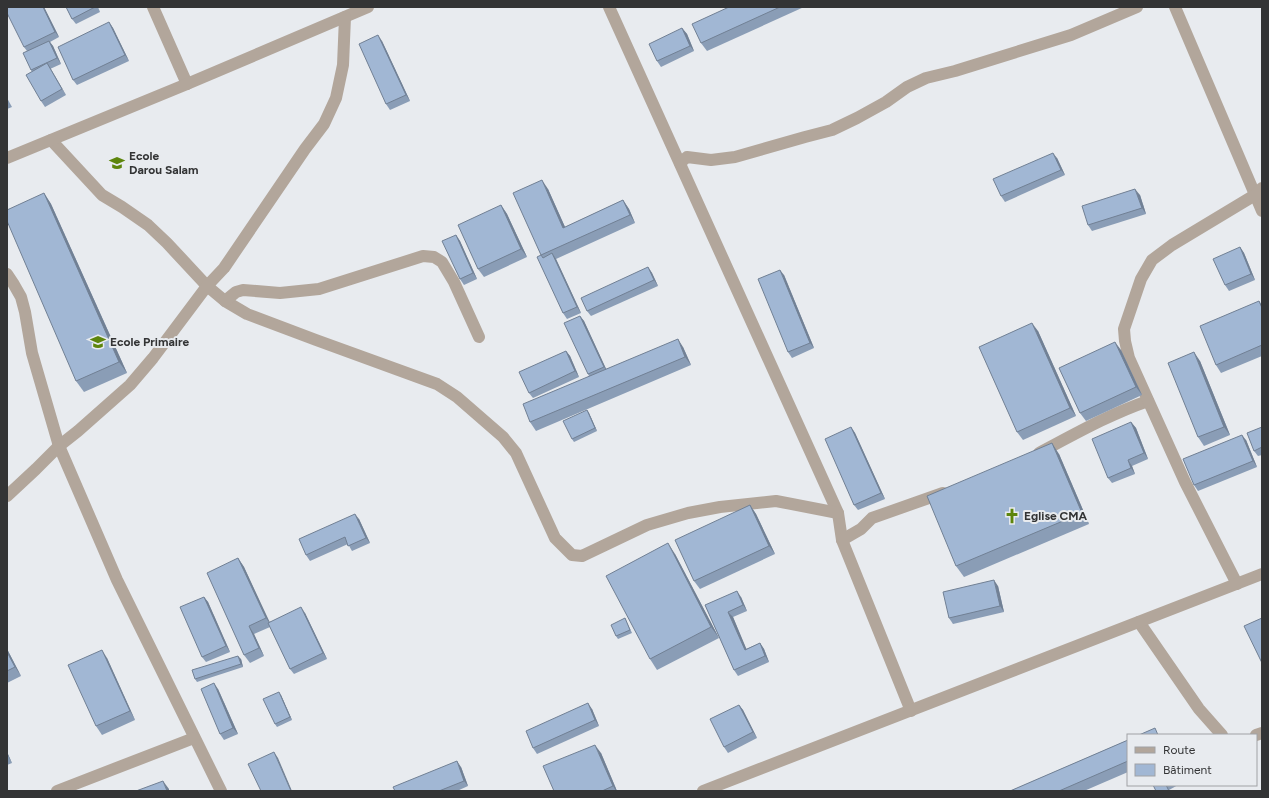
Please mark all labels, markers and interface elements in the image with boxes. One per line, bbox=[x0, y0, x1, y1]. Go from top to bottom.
place label: Ecole Darou Salam bbox=[129, 149, 198, 177]
school or university icon: Ecole Darou Salam bbox=[108, 154, 126, 172]
school or university icon: Ecole Primaire bbox=[89, 333, 107, 351]
place label: Ecole Primaire bbox=[110, 335, 190, 349]
church icon: Eglise CMA bbox=[1003, 507, 1021, 525]
place label: Eglise CMA bbox=[1024, 509, 1087, 523]
legend bbox=[1127, 734, 1257, 786]
text: Route bbox=[1163, 743, 1196, 757]
text: Bâtiment bbox=[1163, 763, 1212, 777]

